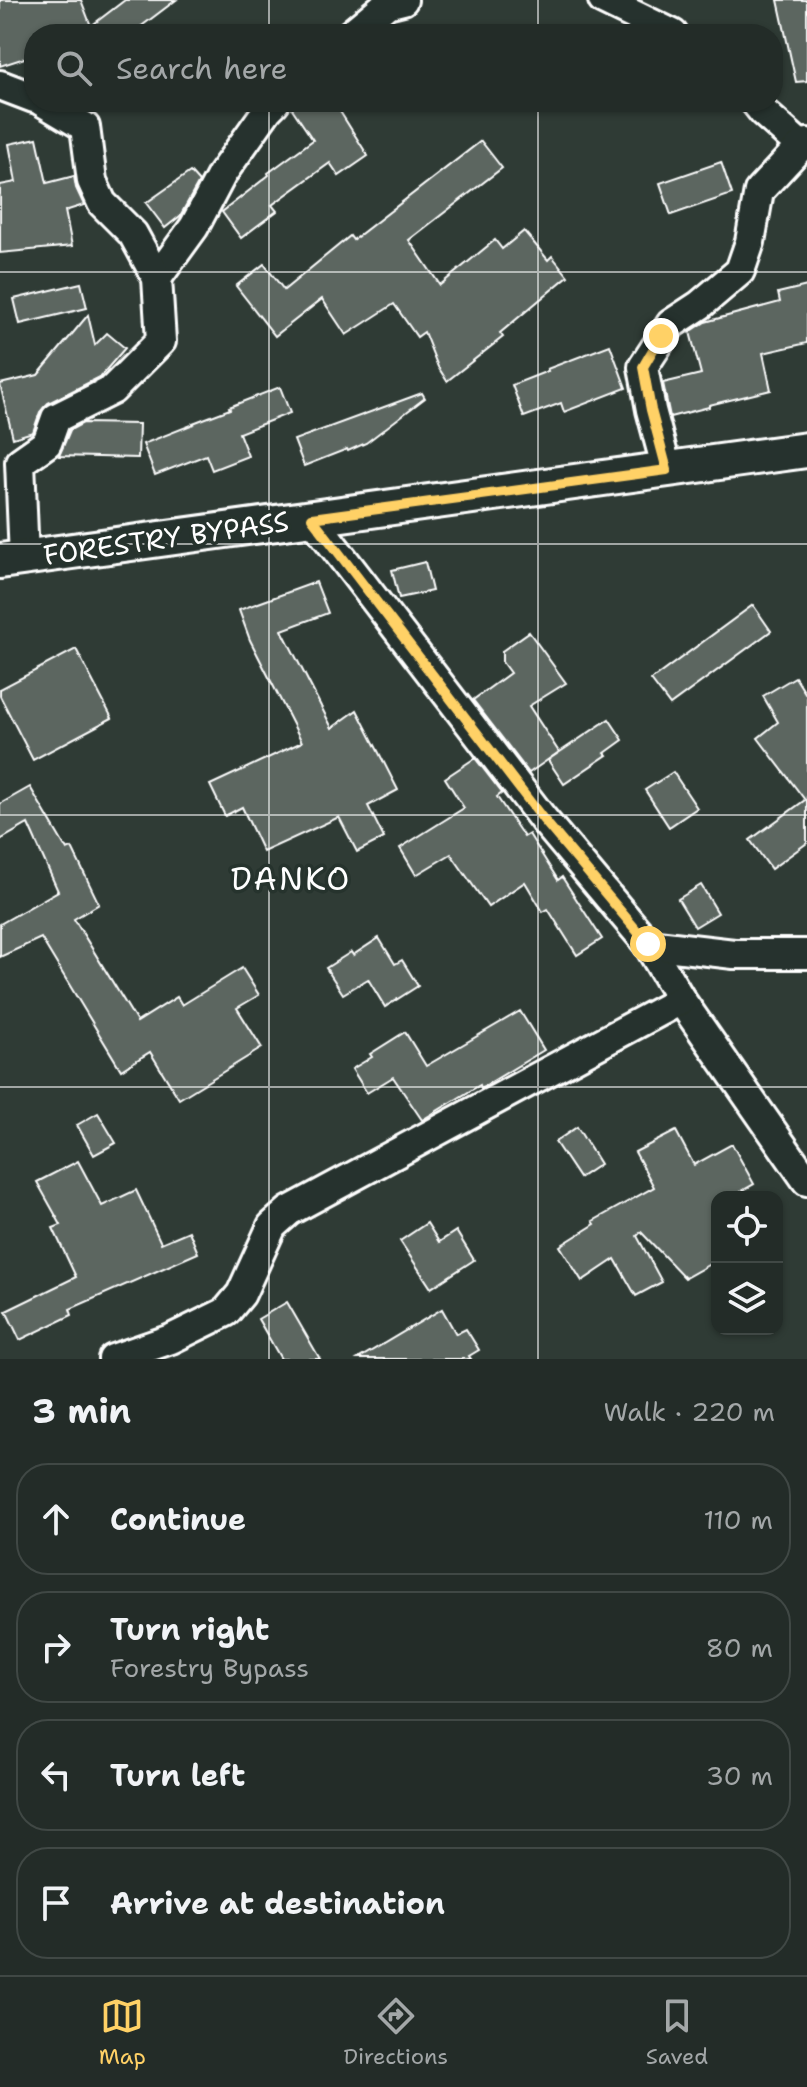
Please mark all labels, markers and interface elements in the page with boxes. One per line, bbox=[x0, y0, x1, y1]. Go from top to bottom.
search box bbox=[24, 24, 783, 112]
icon: search bbox=[52, 46, 96, 90]
text: Search here bbox=[116, 48, 287, 89]
route end bbox=[643, 318, 679, 354]
street label: FORESTRY BYPASS bbox=[41, 502, 291, 574]
district label: DANKO bbox=[231, 857, 351, 900]
route start bbox=[630, 926, 666, 962]
map controls bbox=[711, 1191, 783, 1335]
button: locate bbox=[711, 1191, 783, 1263]
button: layers bbox=[711, 1263, 783, 1335]
text: 3 min bbox=[32, 1388, 131, 1434]
text: Walk · 220 m bbox=[603, 1394, 775, 1429]
icon: ahead bbox=[34, 1497, 78, 1541]
text: Continue bbox=[110, 1499, 246, 1540]
text: 110 m bbox=[703, 1502, 773, 1537]
text: Turn right bbox=[110, 1609, 269, 1650]
icon: right bbox=[34, 1625, 78, 1669]
text: 80 m bbox=[706, 1630, 773, 1665]
text: Forestry Bypass bbox=[110, 1650, 309, 1685]
icon: left bbox=[34, 1753, 78, 1797]
text: Turn left bbox=[110, 1755, 245, 1796]
text: 30 m bbox=[706, 1758, 773, 1793]
icon: arrive bbox=[34, 1881, 78, 1925]
text: Arrive at destination bbox=[110, 1883, 445, 1924]
tab: Map bbox=[99, 1994, 146, 2071]
tab: Directions bbox=[343, 1994, 448, 2071]
tab: Saved bbox=[646, 1994, 708, 2071]

